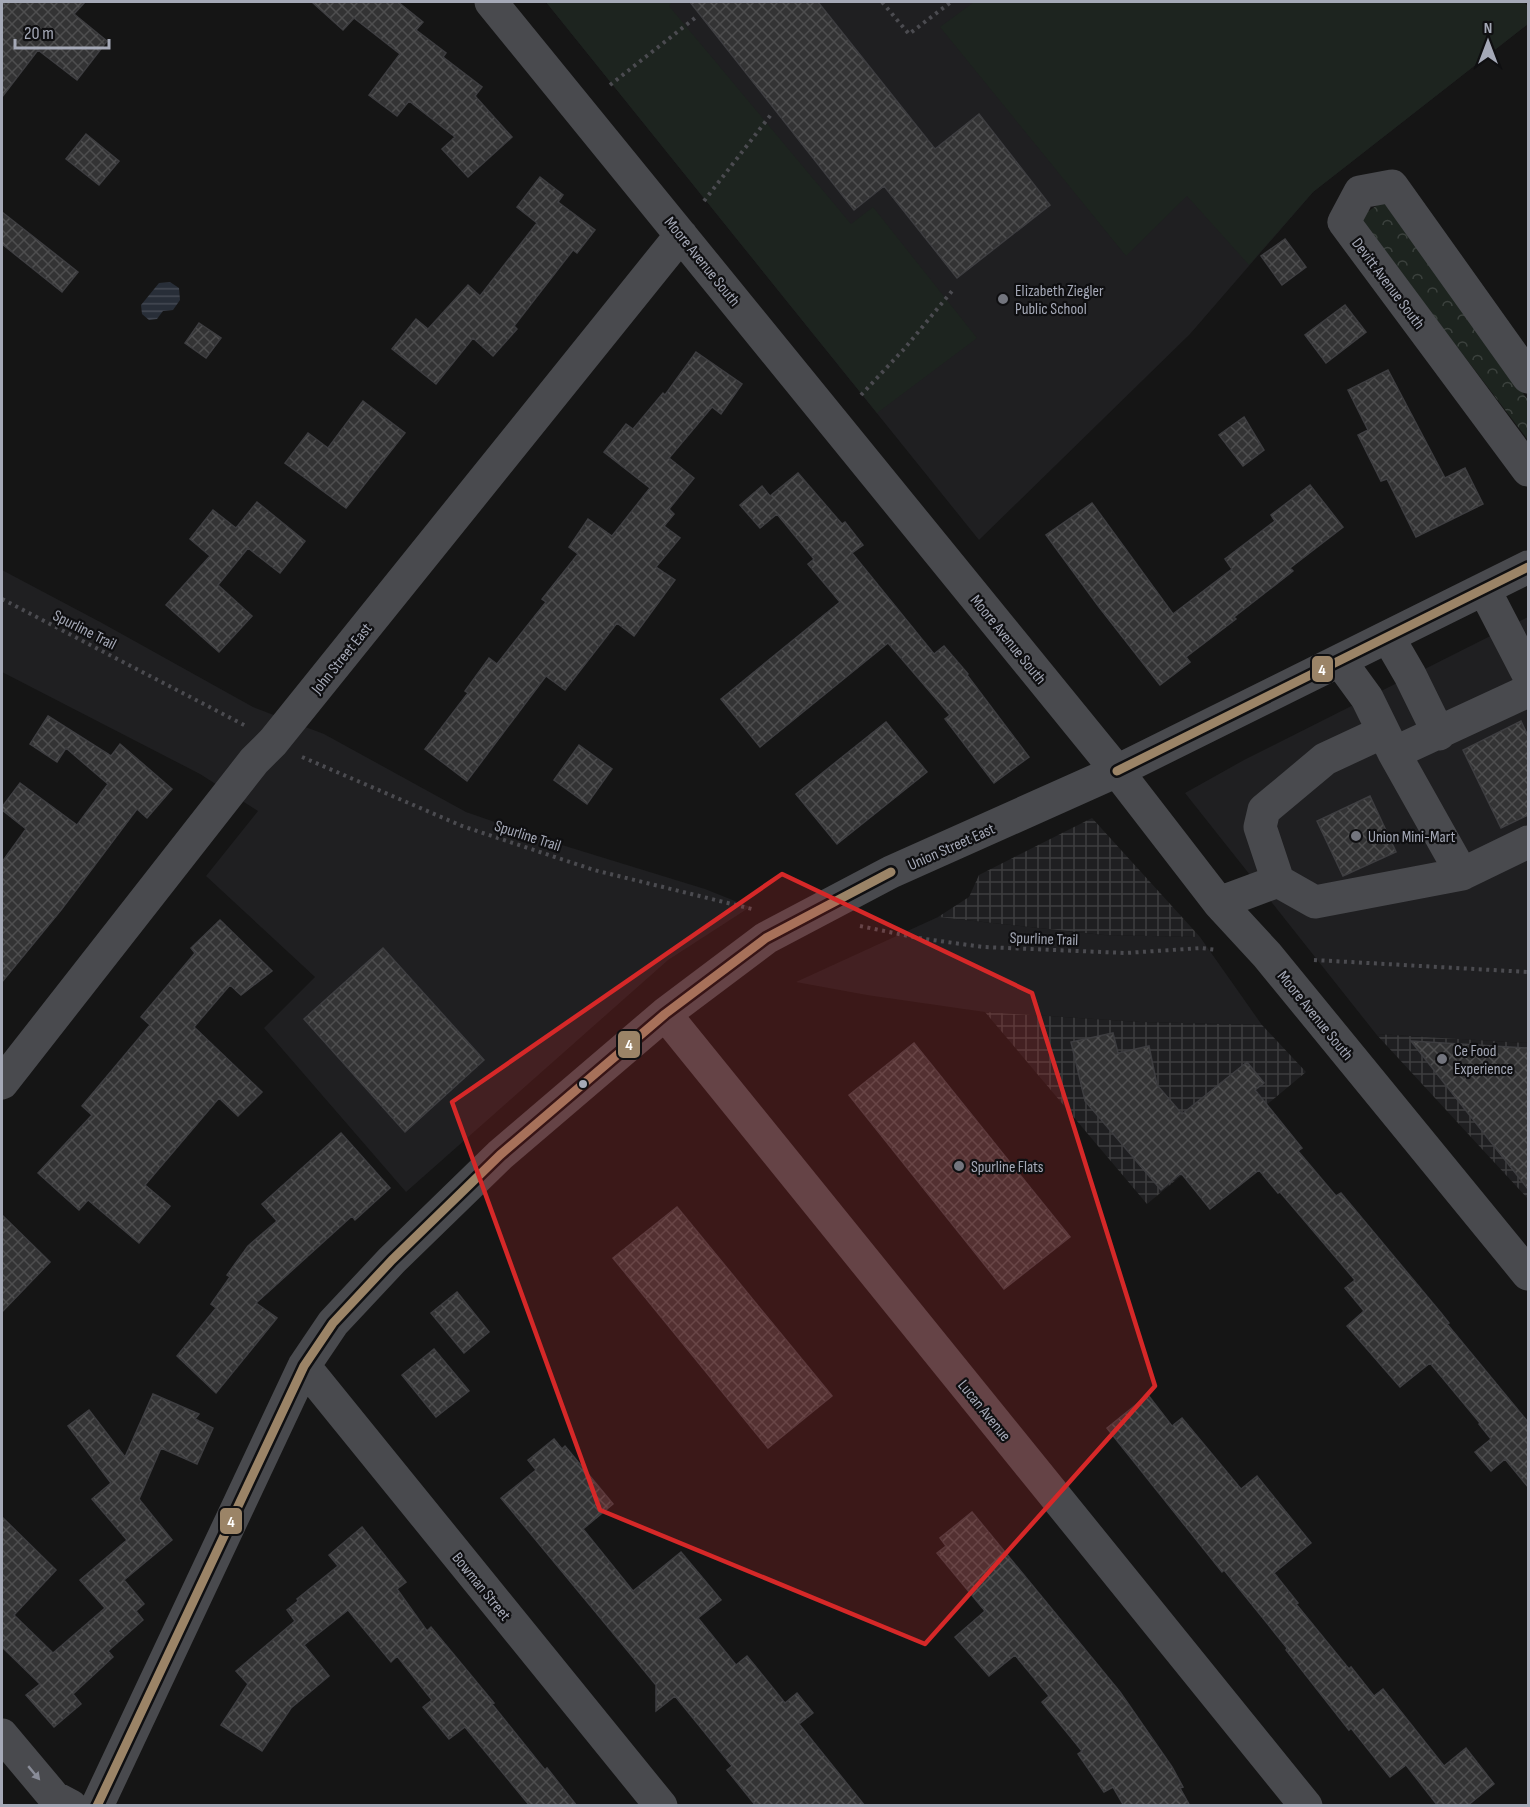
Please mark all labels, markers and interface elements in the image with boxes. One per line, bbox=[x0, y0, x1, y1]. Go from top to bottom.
scale bar bbox=[15, 12, 110, 50]
north arrow bbox=[1458, 12, 1518, 72]
text: N bbox=[1484, 19, 1492, 38]
text: 20 m bbox=[24, 23, 54, 44]
street label: Moore Avenue South bbox=[660, 213, 744, 311]
street label: Devitt Avenue South bbox=[1347, 235, 1428, 333]
place label: Elizabeth Ziegler Public School bbox=[1015, 282, 1104, 319]
marker: Elizabeth Ziegler Public School bbox=[996, 292, 1010, 306]
street label: Moore Avenue South bbox=[966, 591, 1050, 689]
street label: Spurline Trail bbox=[49, 606, 119, 654]
street label: John Street East bbox=[307, 620, 377, 699]
line badge: 4 bbox=[1311, 655, 1334, 683]
text: 4 bbox=[1318, 661, 1326, 680]
street label: Spurline Trail bbox=[492, 817, 563, 856]
street label: Union Street East bbox=[905, 820, 998, 875]
place label: Union Mini-Mart bbox=[1368, 828, 1455, 847]
marker: Union Mini-Mart bbox=[1349, 829, 1363, 843]
street label: Spurline Trail bbox=[1009, 929, 1079, 950]
street label: Moore Avenue South bbox=[1273, 967, 1357, 1065]
line badge: 4 bbox=[617, 1030, 641, 1059]
text: 4 bbox=[625, 1036, 633, 1055]
place label: Ce Food Experience bbox=[1454, 1042, 1513, 1079]
marker: Ce Food Experience bbox=[1435, 1052, 1449, 1066]
unlabelled marker bbox=[577, 1078, 589, 1090]
place label: Spurline Flats bbox=[971, 1158, 1044, 1177]
marker: Spurline Flats bbox=[952, 1159, 966, 1173]
street label: Lucan Avenue bbox=[953, 1376, 1014, 1445]
line badge: 4 bbox=[219, 1507, 243, 1535]
text: 4 bbox=[227, 1513, 235, 1532]
street label: Bowman Street bbox=[448, 1549, 514, 1625]
one-way arrow bbox=[27, 1765, 40, 1781]

